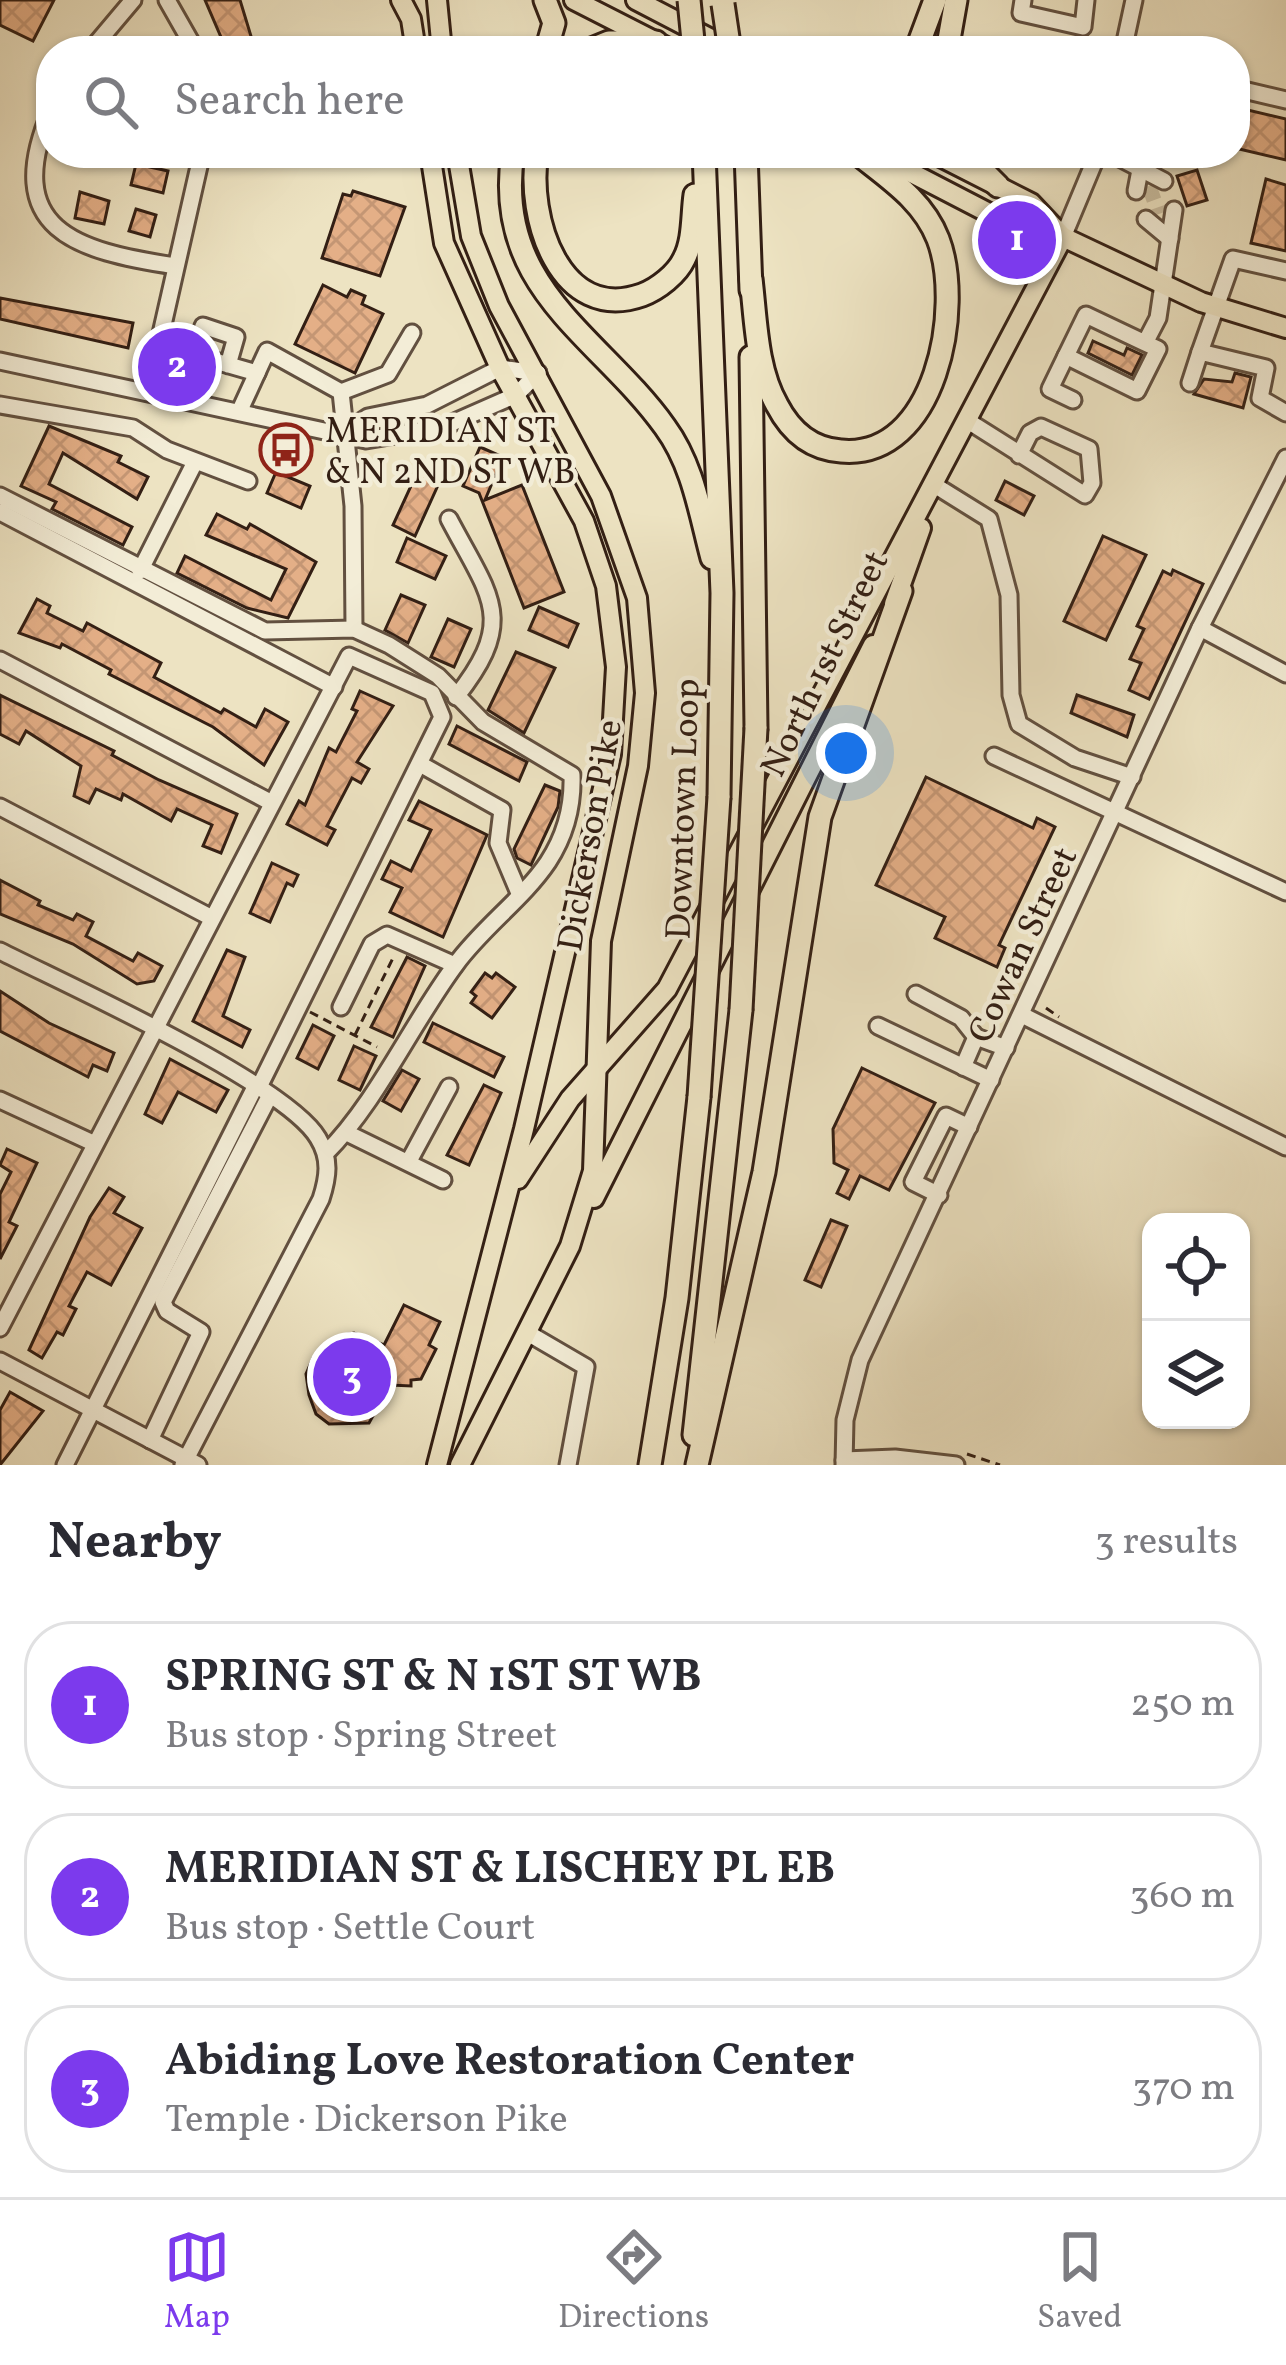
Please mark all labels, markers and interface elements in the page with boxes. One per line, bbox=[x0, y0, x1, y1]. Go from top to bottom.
search box bbox=[36, 36, 1250, 168]
icon: search bbox=[78, 69, 144, 135]
text: Search here bbox=[174, 71, 405, 134]
pin: 1 bbox=[978, 195, 1056, 285]
pin: 2 bbox=[138, 322, 216, 412]
place label: MERIDIAN ST & N 2ND ST WB bbox=[325, 408, 575, 499]
bus stop icon: MERIDIAN ST & N 2ND ST WB bbox=[258, 422, 314, 478]
street label: North 1st Street bbox=[750, 543, 903, 786]
street label: Downtown Loop bbox=[655, 678, 715, 941]
street label: Dickerson Pike bbox=[547, 716, 637, 956]
your location bbox=[816, 723, 876, 783]
street label: Cowan Street bbox=[957, 839, 1092, 1052]
map controls bbox=[1142, 1213, 1250, 1429]
button: locate bbox=[1142, 1213, 1250, 1321]
button: layers bbox=[1142, 1321, 1250, 1429]
pin: 3 bbox=[313, 1332, 391, 1422]
text: Nearby bbox=[48, 1508, 222, 1579]
text: 3 results bbox=[1095, 1516, 1238, 1570]
text: SPRING ST & N 1ST ST WB bbox=[165, 1647, 702, 1710]
text: 1 bbox=[82, 1678, 98, 1732]
text: 250 m bbox=[1130, 1678, 1235, 1732]
text: Bus stop · Spring Street bbox=[165, 1710, 557, 1764]
text: MERIDIAN ST & LISCHEY PL EB bbox=[165, 1839, 835, 1902]
text: 2 bbox=[80, 1870, 100, 1924]
text: 360 m bbox=[1130, 1870, 1235, 1924]
text: Bus stop · Settle Court bbox=[165, 1902, 535, 1956]
text: Abiding Love Restoration Center bbox=[165, 2031, 854, 2094]
text: 3 bbox=[80, 2062, 100, 2116]
text: 370 m bbox=[1132, 2062, 1235, 2116]
text: Temple · Dickerson Pike bbox=[165, 2094, 568, 2148]
tab: Map bbox=[164, 2224, 230, 2342]
tab: Directions bbox=[558, 2224, 709, 2342]
tab: Saved bbox=[1037, 2224, 1122, 2342]

